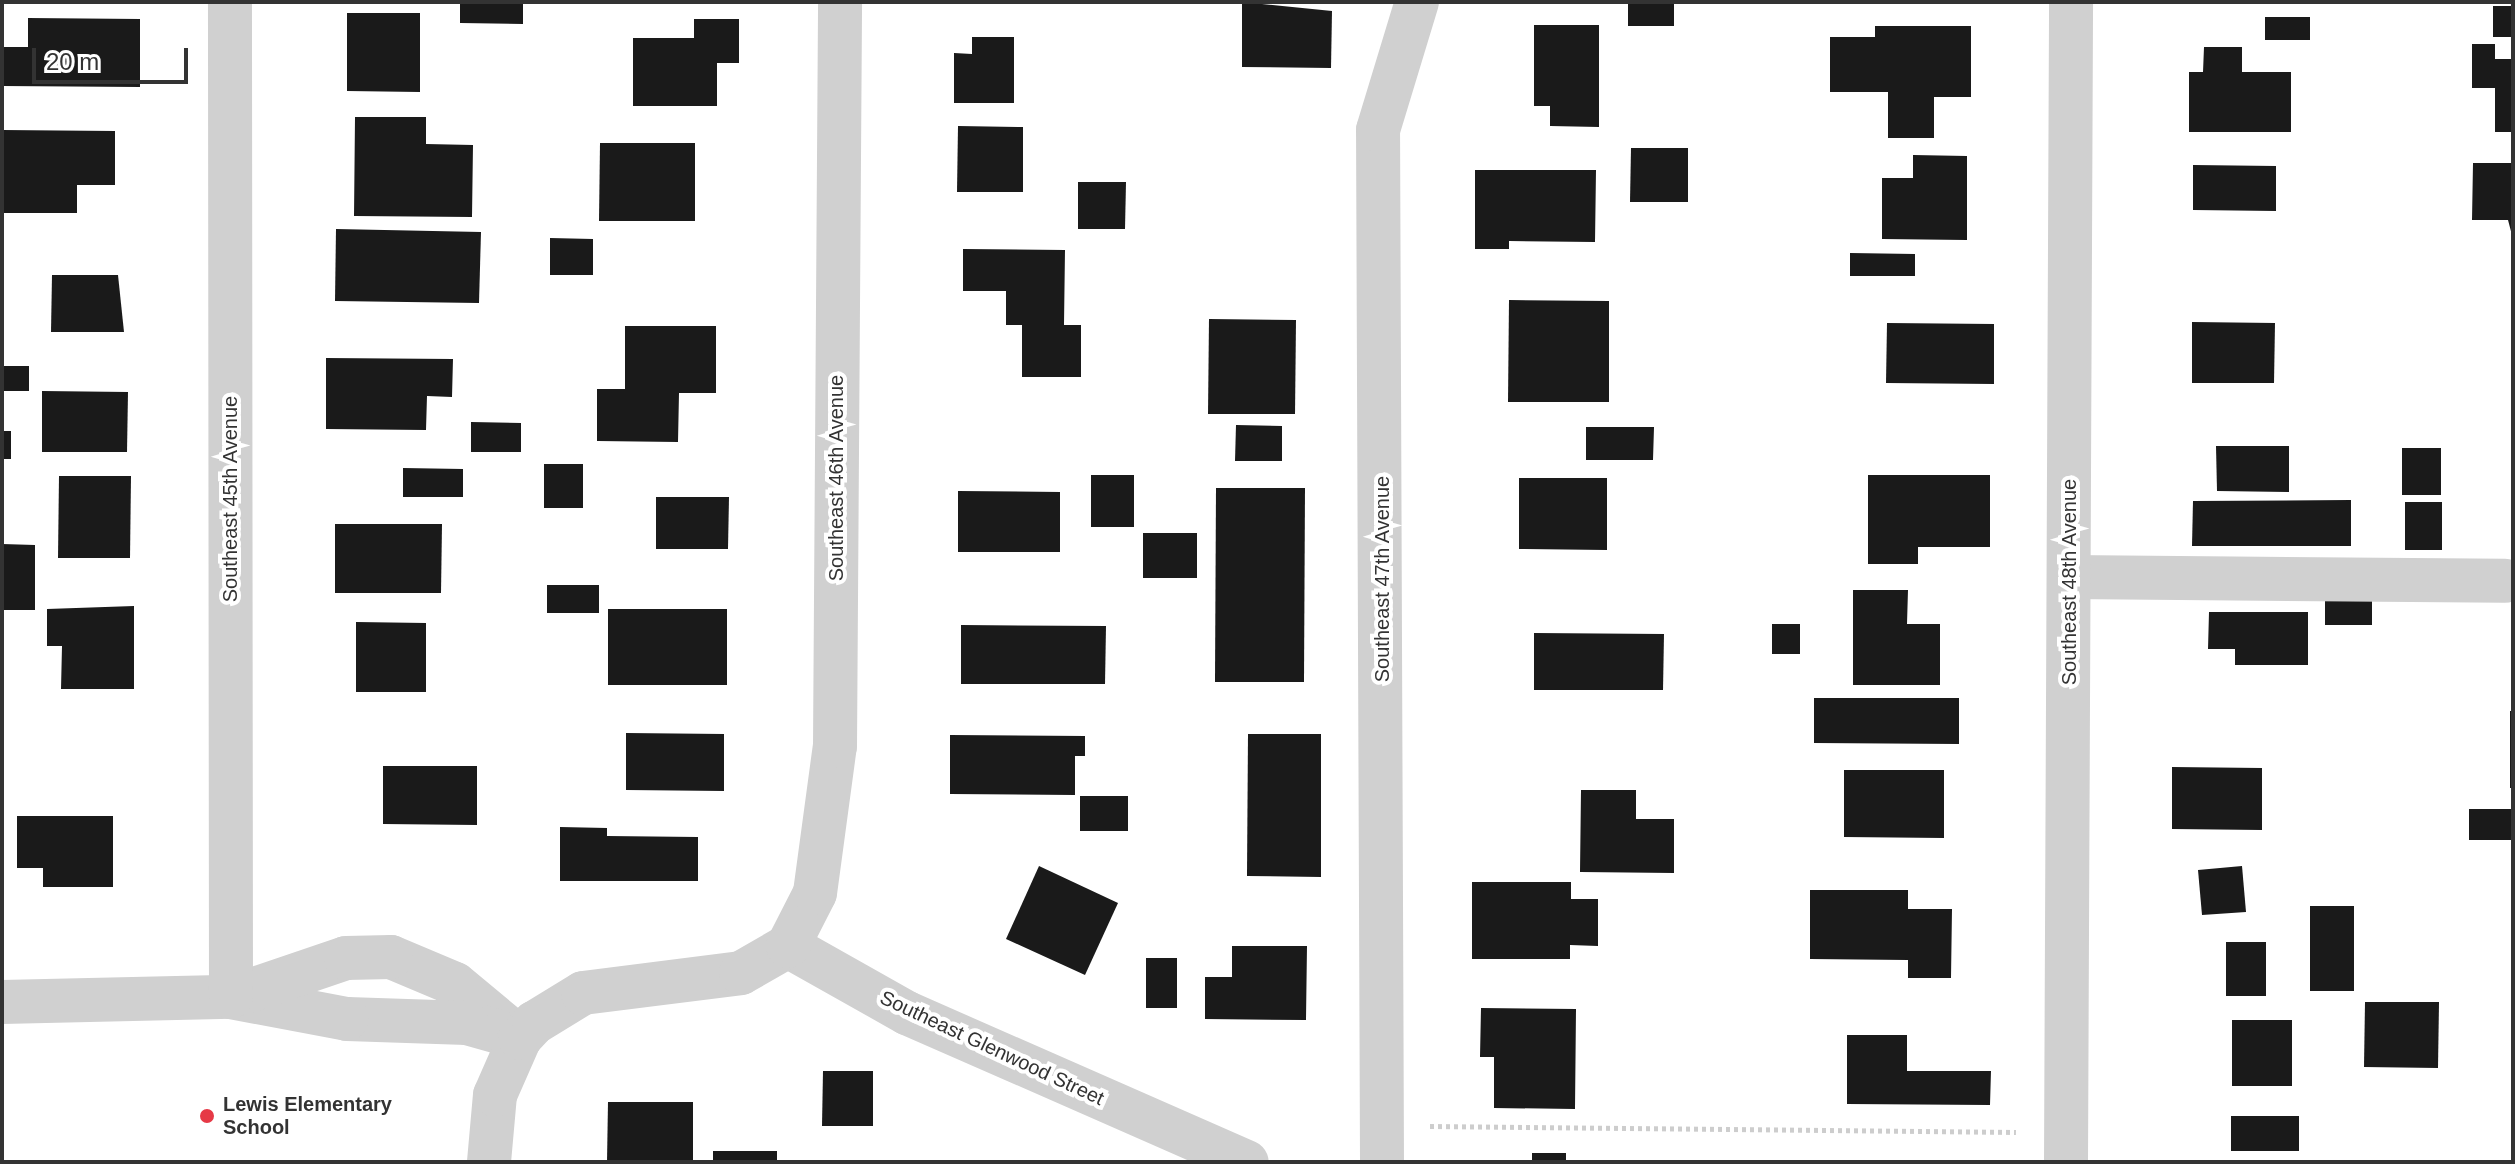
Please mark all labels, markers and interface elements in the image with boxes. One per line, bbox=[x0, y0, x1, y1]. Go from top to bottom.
scale bar bbox=[36, 32, 192, 82]
text: 20 m bbox=[46, 48, 99, 75]
street label: Southeast 46th Avenue bbox=[824, 374, 848, 582]
street label: Southeast 45th Avenue bbox=[218, 395, 242, 603]
street label: Southeast 47th Avenue bbox=[1370, 475, 1394, 683]
street label: Southeast 48th Avenue bbox=[2057, 478, 2081, 686]
street label: Southeast Glenwood Street bbox=[876, 985, 1108, 1111]
place label: Lewis Elementary School bbox=[223, 1092, 392, 1139]
marker: Lewis Elementary School bbox=[198, 1107, 216, 1125]

